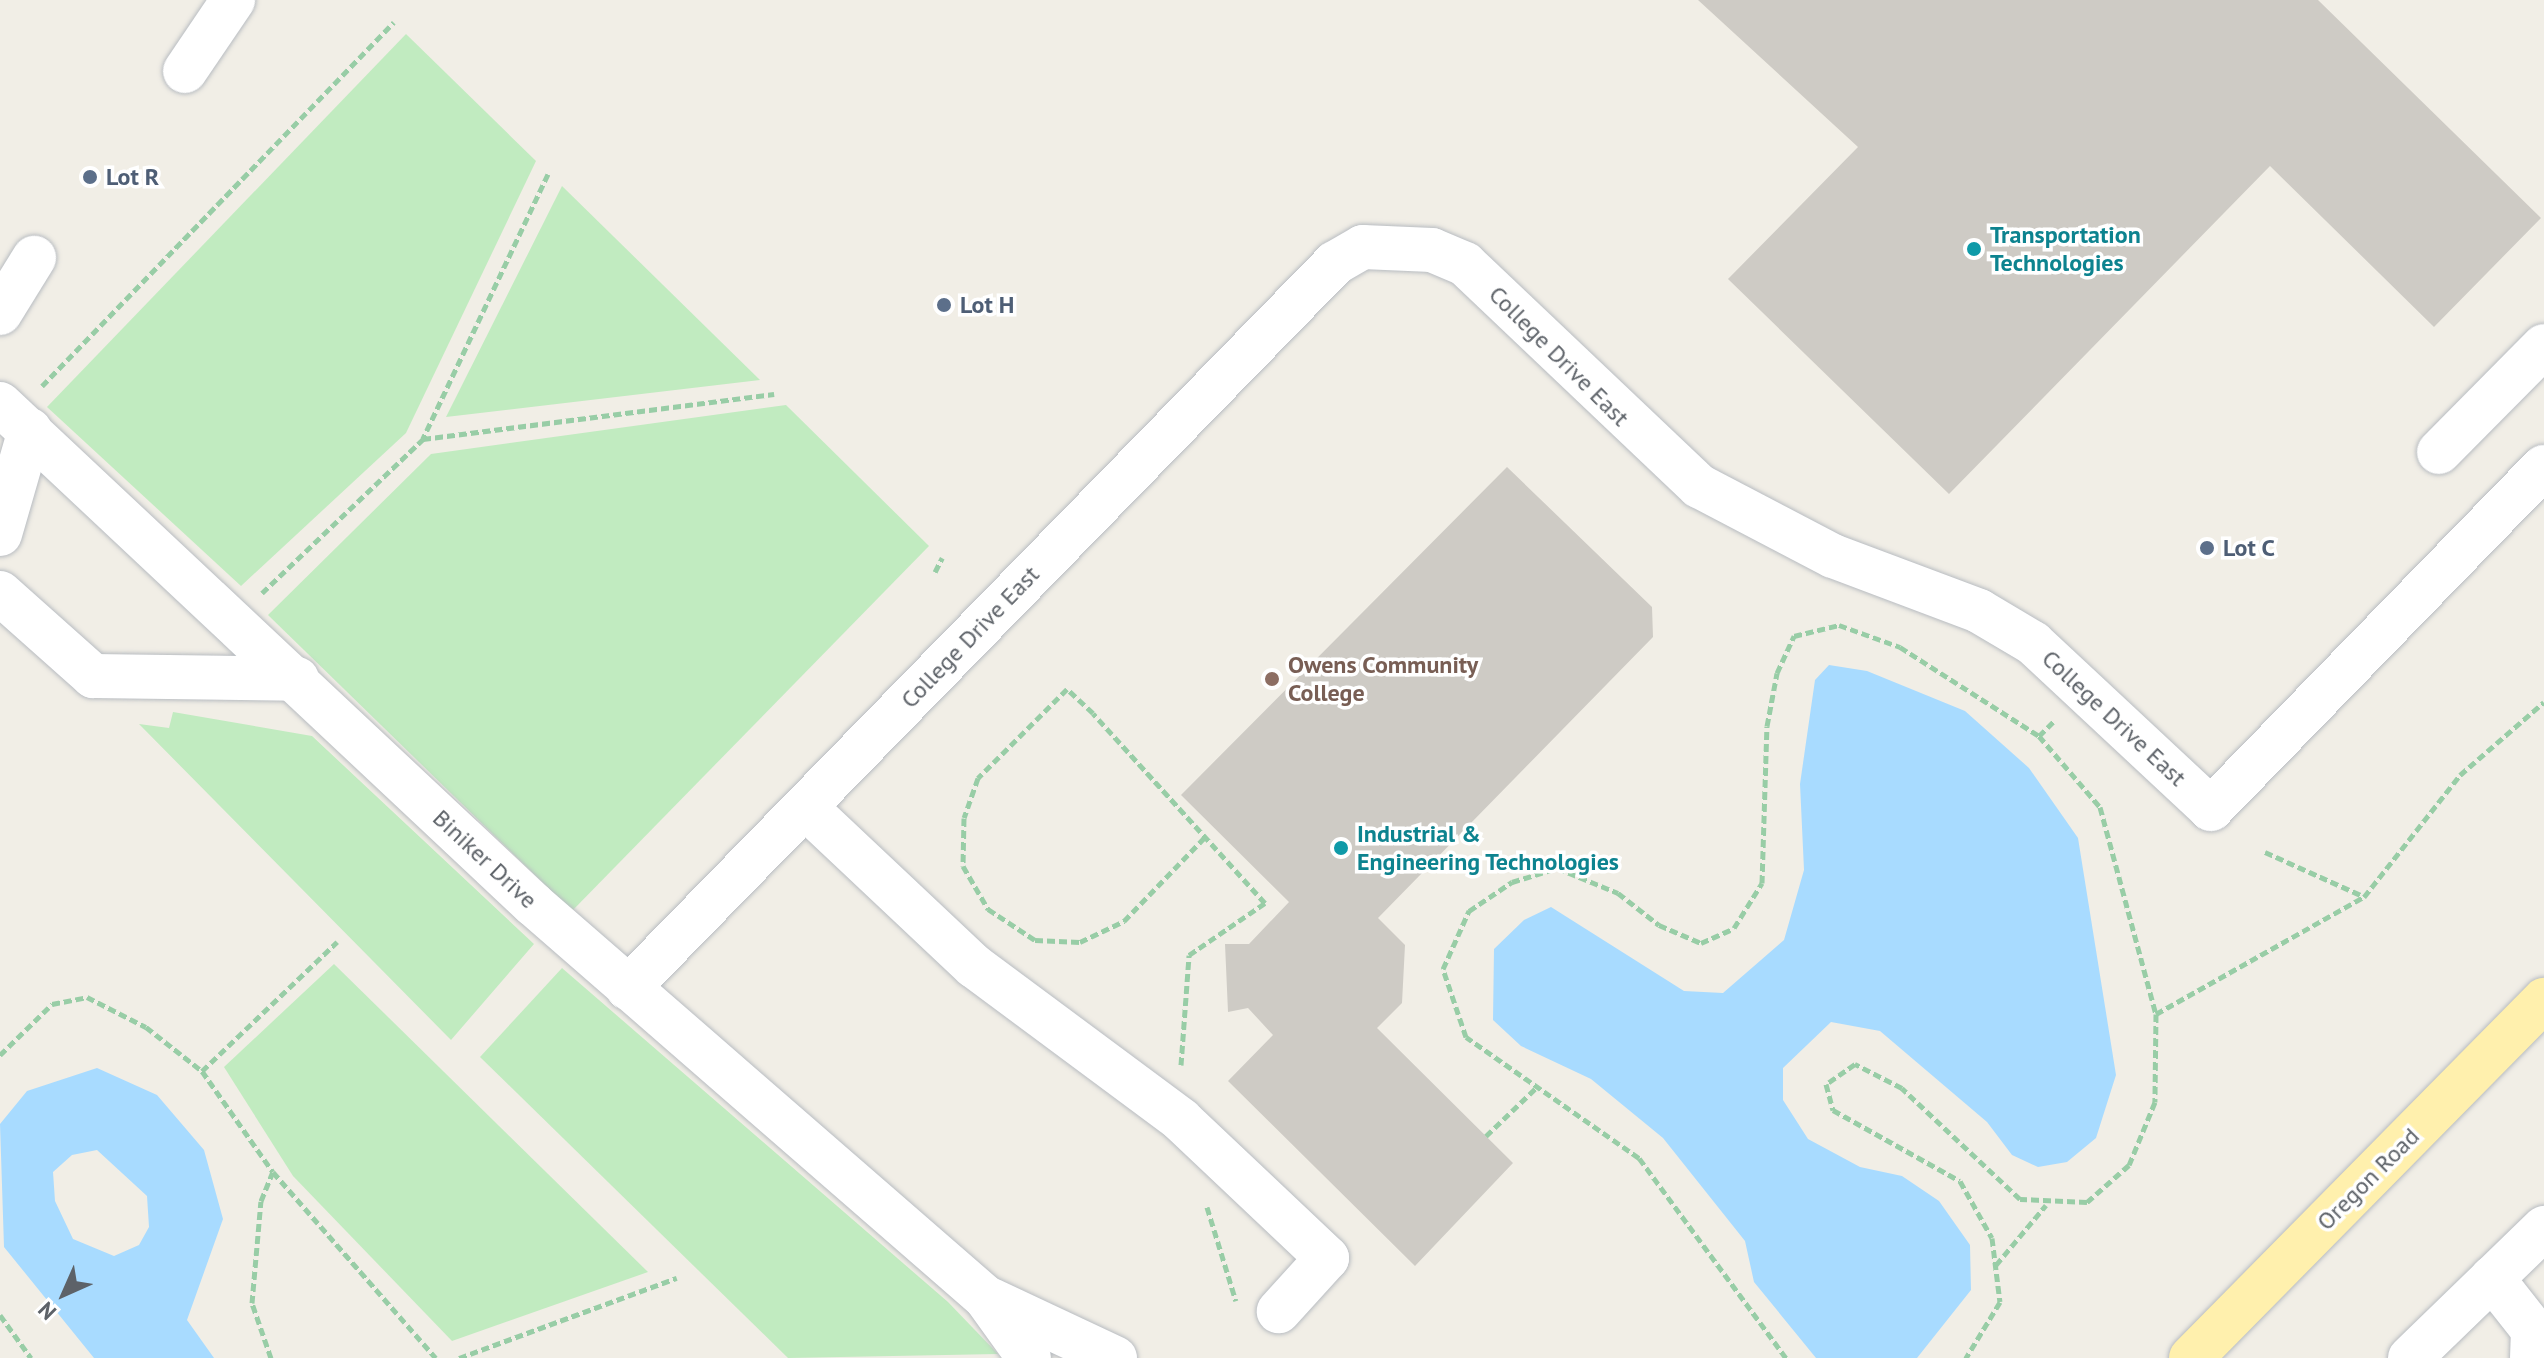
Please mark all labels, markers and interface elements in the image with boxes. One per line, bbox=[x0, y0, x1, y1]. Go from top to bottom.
place label: Lot R bbox=[106, 163, 159, 191]
marker: Lot R bbox=[81, 168, 99, 186]
place label: Transportation Technologies bbox=[1990, 221, 2141, 277]
marker: Transportation Technologies bbox=[1965, 240, 1983, 258]
street label: College Drive East bbox=[1483, 280, 1635, 432]
place label: Lot H bbox=[960, 291, 1014, 319]
marker: Lot H bbox=[935, 296, 953, 314]
place label: Lot C bbox=[2223, 534, 2275, 562]
marker: Lot C bbox=[2198, 539, 2216, 557]
street label: College Drive East bbox=[895, 560, 1045, 714]
street label: College Drive East bbox=[2036, 644, 2192, 792]
place label: Owens Community College bbox=[1288, 651, 1478, 707]
marker: Owens Community College bbox=[1263, 670, 1281, 688]
street label: Biniker Drive bbox=[427, 804, 543, 914]
place label: Industrial & Engineering Technologies bbox=[1357, 820, 1620, 876]
marker: Industrial & Engineering Technologies bbox=[1332, 839, 1350, 857]
street label: Oregon Road bbox=[2311, 1122, 2425, 1236]
north arrow bbox=[24, 1254, 104, 1334]
text: N bbox=[32, 1296, 62, 1326]

